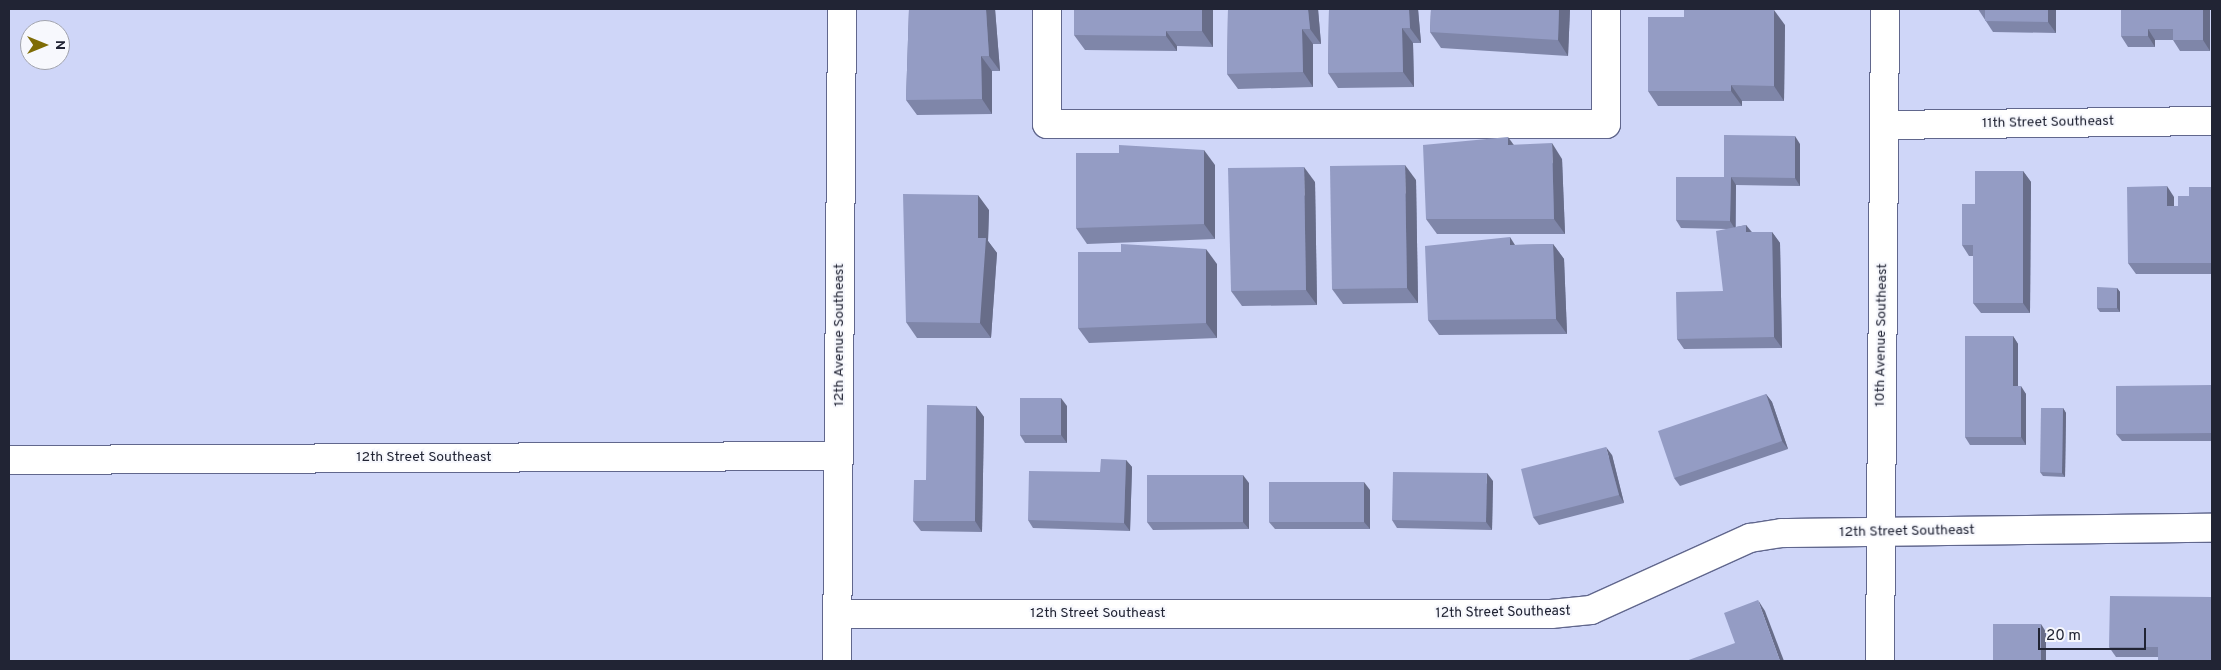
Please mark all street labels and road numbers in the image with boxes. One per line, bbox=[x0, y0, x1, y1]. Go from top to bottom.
street label: 11th Street Southeast bbox=[1982, 113, 2114, 133]
street label: 12th Avenue Southeast bbox=[832, 263, 848, 407]
street label: 10th Avenue Southeast bbox=[1872, 263, 1892, 407]
street label: 12th Street Southeast bbox=[356, 450, 492, 466]
street label: 12th Street Southeast bbox=[1839, 522, 1975, 542]
street label: 12th Street Southeast bbox=[1435, 603, 1571, 623]
street label: 12th Street Southeast bbox=[1030, 606, 1166, 622]

